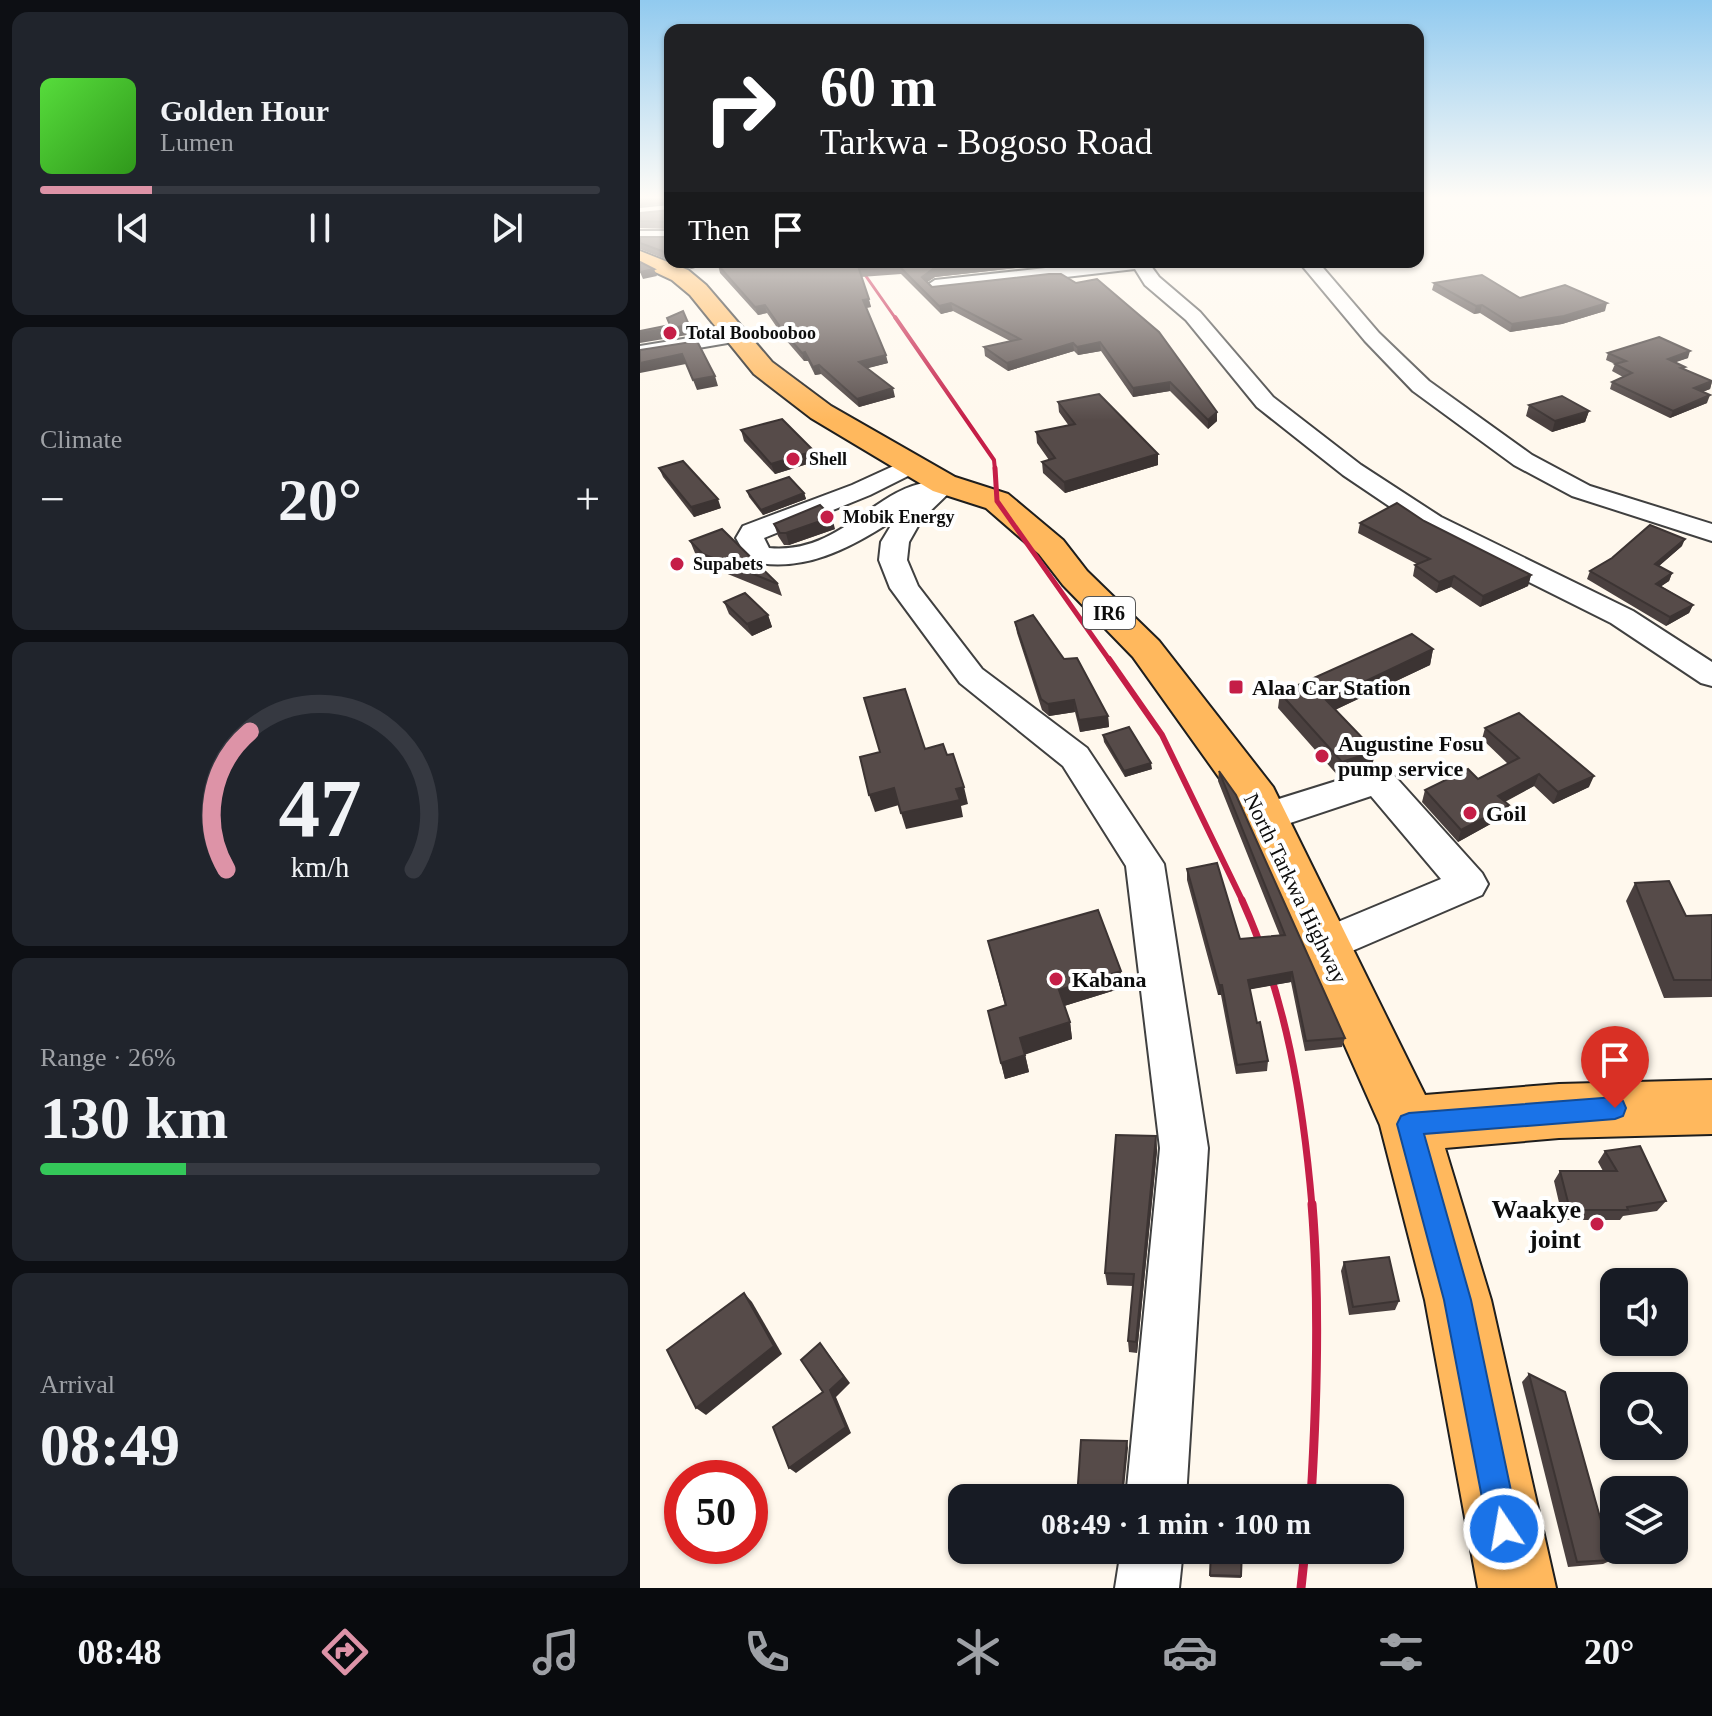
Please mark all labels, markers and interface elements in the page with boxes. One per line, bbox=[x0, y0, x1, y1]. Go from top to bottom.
icon: right bbox=[688, 56, 792, 160]
text: 60 m bbox=[820, 56, 937, 118]
text: Golden Hour bbox=[160, 94, 329, 127]
text: Tarkwa - Bogoso Road bbox=[820, 122, 1152, 162]
text: Lumen bbox=[160, 128, 234, 157]
icon: previous bbox=[111, 206, 155, 250]
icon: pause bbox=[298, 206, 342, 250]
icon: next bbox=[485, 206, 529, 250]
icon: arrive bbox=[766, 208, 810, 252]
text: Then bbox=[688, 213, 750, 246]
place label: Total Boobooboo bbox=[686, 323, 816, 343]
marker: Total Boobooboo bbox=[661, 324, 679, 342]
text: Climate bbox=[40, 425, 122, 454]
place label: Shell bbox=[809, 449, 847, 469]
marker: Shell bbox=[784, 450, 802, 468]
text: 20° bbox=[278, 467, 362, 533]
text: − bbox=[40, 475, 65, 524]
text: + bbox=[575, 475, 600, 524]
place label: Mobik Energy bbox=[843, 507, 955, 527]
marker: Mobik Energy bbox=[818, 508, 836, 526]
place label: Supabets bbox=[693, 554, 763, 574]
marker: Supabets bbox=[668, 555, 686, 573]
road number: IR6 bbox=[1083, 597, 1135, 629]
place label: Alaa Car Station bbox=[1252, 675, 1411, 700]
marker: Alaa Car Station bbox=[1227, 678, 1245, 696]
place label: Augustine Fosu pump service bbox=[1338, 731, 1484, 781]
marker: Augustine Fosu pump service bbox=[1313, 747, 1331, 765]
text: 47 bbox=[278, 762, 362, 854]
street label: North Tarkwa Highway bbox=[1239, 789, 1352, 987]
place label: Goil bbox=[1486, 801, 1526, 826]
marker: Goil bbox=[1461, 804, 1479, 822]
text: km/h bbox=[291, 852, 349, 883]
place label: Kabana bbox=[1072, 967, 1147, 992]
marker: Kabana bbox=[1047, 970, 1065, 988]
pin bbox=[1581, 1026, 1649, 1108]
icon: arrive bbox=[1593, 1038, 1637, 1082]
text: Range · 26% bbox=[40, 1043, 176, 1072]
text: 130 km bbox=[40, 1085, 228, 1151]
place label: Waakye joint bbox=[1491, 1195, 1581, 1254]
marker: Waakye joint bbox=[1588, 1215, 1606, 1233]
map controls bbox=[1600, 1268, 1688, 1564]
button: sound bbox=[1600, 1268, 1688, 1356]
text: Arrival bbox=[40, 1370, 115, 1399]
button: search bbox=[1600, 1372, 1688, 1460]
text: 08:49 bbox=[40, 1412, 180, 1478]
speed limit sign: 50 bbox=[664, 1460, 768, 1564]
button: layers bbox=[1600, 1476, 1688, 1564]
position arrow bbox=[1462, 1487, 1546, 1571]
text: 08:49 · 1 min · 100 m bbox=[1041, 1507, 1311, 1540]
icon: directions bbox=[317, 1624, 373, 1680]
icon: music bbox=[528, 1624, 584, 1680]
icon: phone bbox=[739, 1624, 795, 1680]
icon: climate bbox=[950, 1624, 1006, 1680]
icon: car bbox=[1162, 1624, 1218, 1680]
icon: filters bbox=[1373, 1624, 1429, 1680]
text: 08:48 bbox=[78, 1632, 162, 1672]
text: 20° bbox=[1584, 1632, 1634, 1672]

